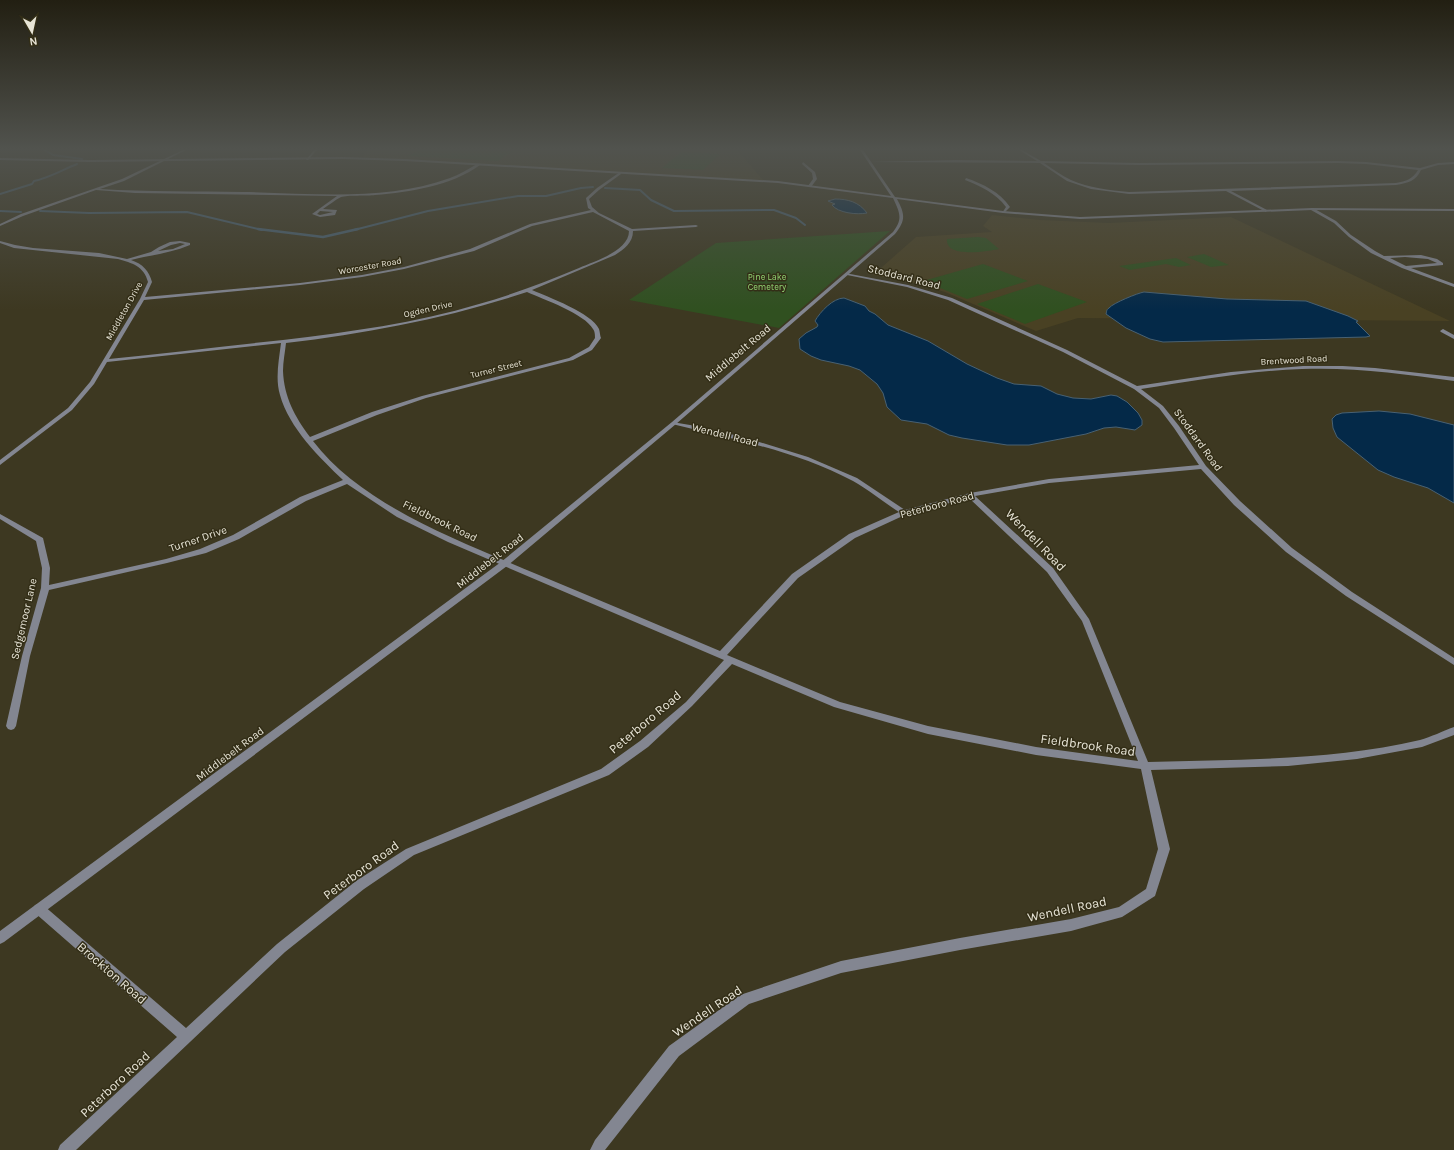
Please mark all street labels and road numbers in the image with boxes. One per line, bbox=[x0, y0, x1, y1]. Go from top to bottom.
street label: Worcester Road bbox=[338, 256, 402, 276]
street label: Stoddard Road bbox=[866, 262, 942, 292]
street label: Middleton Drive bbox=[104, 280, 144, 342]
street label: Ogden Drive bbox=[403, 298, 454, 319]
street label: Middlebelt Road bbox=[703, 322, 773, 384]
street label: Brentwood Road bbox=[1260, 353, 1328, 367]
street label: Turner Street bbox=[469, 358, 523, 380]
street label: Stoddard Road bbox=[1171, 406, 1225, 474]
street label: Wendell Road bbox=[690, 420, 760, 450]
street label: Peterboro Road bbox=[899, 489, 975, 521]
street label: Fieldbrook Road bbox=[401, 497, 479, 545]
street label: Wendell Road bbox=[1003, 506, 1069, 574]
street label: Turner Drive bbox=[168, 523, 229, 555]
street label: Middlebelt Road bbox=[454, 531, 526, 591]
street label: Sedgemoor Lane bbox=[8, 577, 40, 661]
street label: Peterboro Road bbox=[606, 687, 684, 757]
street label: Middlebelt Road bbox=[193, 724, 267, 784]
street label: Fieldbrook Road bbox=[1040, 731, 1136, 759]
street label: Peterboro Road bbox=[320, 838, 402, 902]
street label: Wendell Road bbox=[1026, 893, 1108, 925]
street label: Brockton Road bbox=[74, 939, 150, 1007]
street label: Wendell Road bbox=[669, 982, 745, 1040]
street label: Peterboro Road bbox=[77, 1048, 153, 1120]

